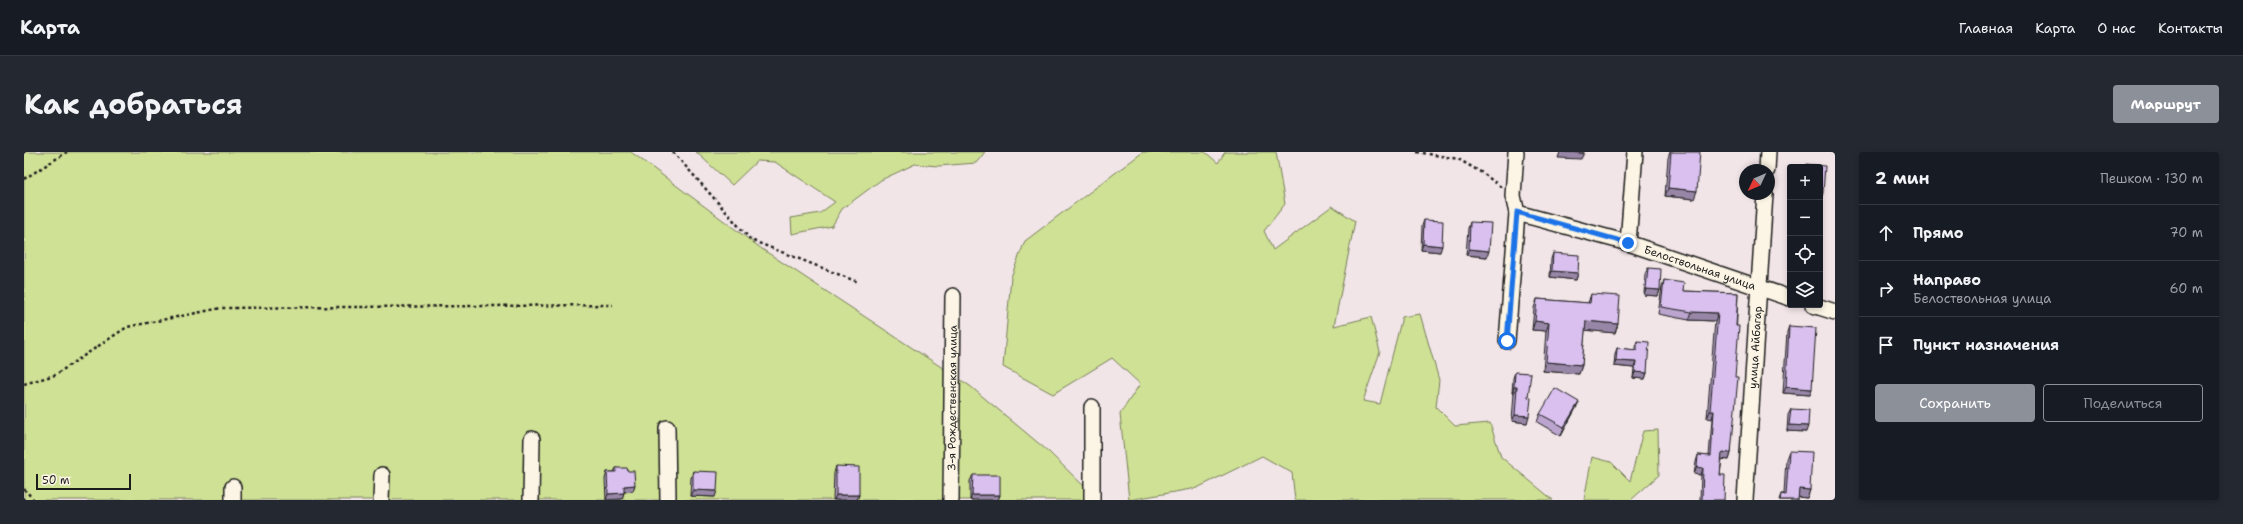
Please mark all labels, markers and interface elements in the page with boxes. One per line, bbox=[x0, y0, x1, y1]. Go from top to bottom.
text: Карта bbox=[20, 15, 80, 40]
text: Главная bbox=[1959, 19, 2013, 37]
text: Карта bbox=[2035, 19, 2075, 37]
text: О нас bbox=[2097, 19, 2136, 37]
text: Контакты bbox=[2158, 19, 2223, 37]
text: Как добраться bbox=[24, 85, 243, 123]
button: Маршрут bbox=[2113, 85, 2219, 123]
north arrow bbox=[1739, 164, 1775, 200]
map controls bbox=[1787, 164, 1823, 308]
button: + bbox=[1787, 164, 1823, 200]
text: 2 мин bbox=[1875, 167, 1930, 189]
text: Пешком · 130 m bbox=[2100, 170, 2203, 187]
button: − bbox=[1787, 200, 1823, 236]
icon: ahead bbox=[1875, 222, 1897, 244]
text: Прямо bbox=[1913, 223, 1963, 243]
text: 70 m bbox=[2169, 224, 2203, 241]
route end bbox=[1619, 234, 1637, 252]
button: locate bbox=[1787, 236, 1823, 272]
street label: Белоствольная улица bbox=[1642, 242, 1758, 293]
text: Направо bbox=[1913, 270, 1981, 290]
button: layers bbox=[1787, 272, 1823, 308]
icon: right bbox=[1875, 278, 1897, 300]
text: 60 m bbox=[2170, 280, 2203, 297]
text: Белоствольная улица bbox=[1913, 290, 2051, 307]
street label: улица Айбагар bbox=[1745, 306, 1765, 389]
street label: 3-я Рождественская улица bbox=[944, 325, 960, 471]
route start bbox=[1498, 332, 1516, 350]
icon: arrive bbox=[1875, 334, 1897, 356]
text: Пункт назначения bbox=[1913, 335, 2059, 355]
button: Сохранить bbox=[1875, 384, 2035, 422]
button: Поделиться bbox=[2043, 384, 2203, 422]
scale bar bbox=[36, 472, 131, 491]
text: 50 m bbox=[42, 473, 70, 488]

